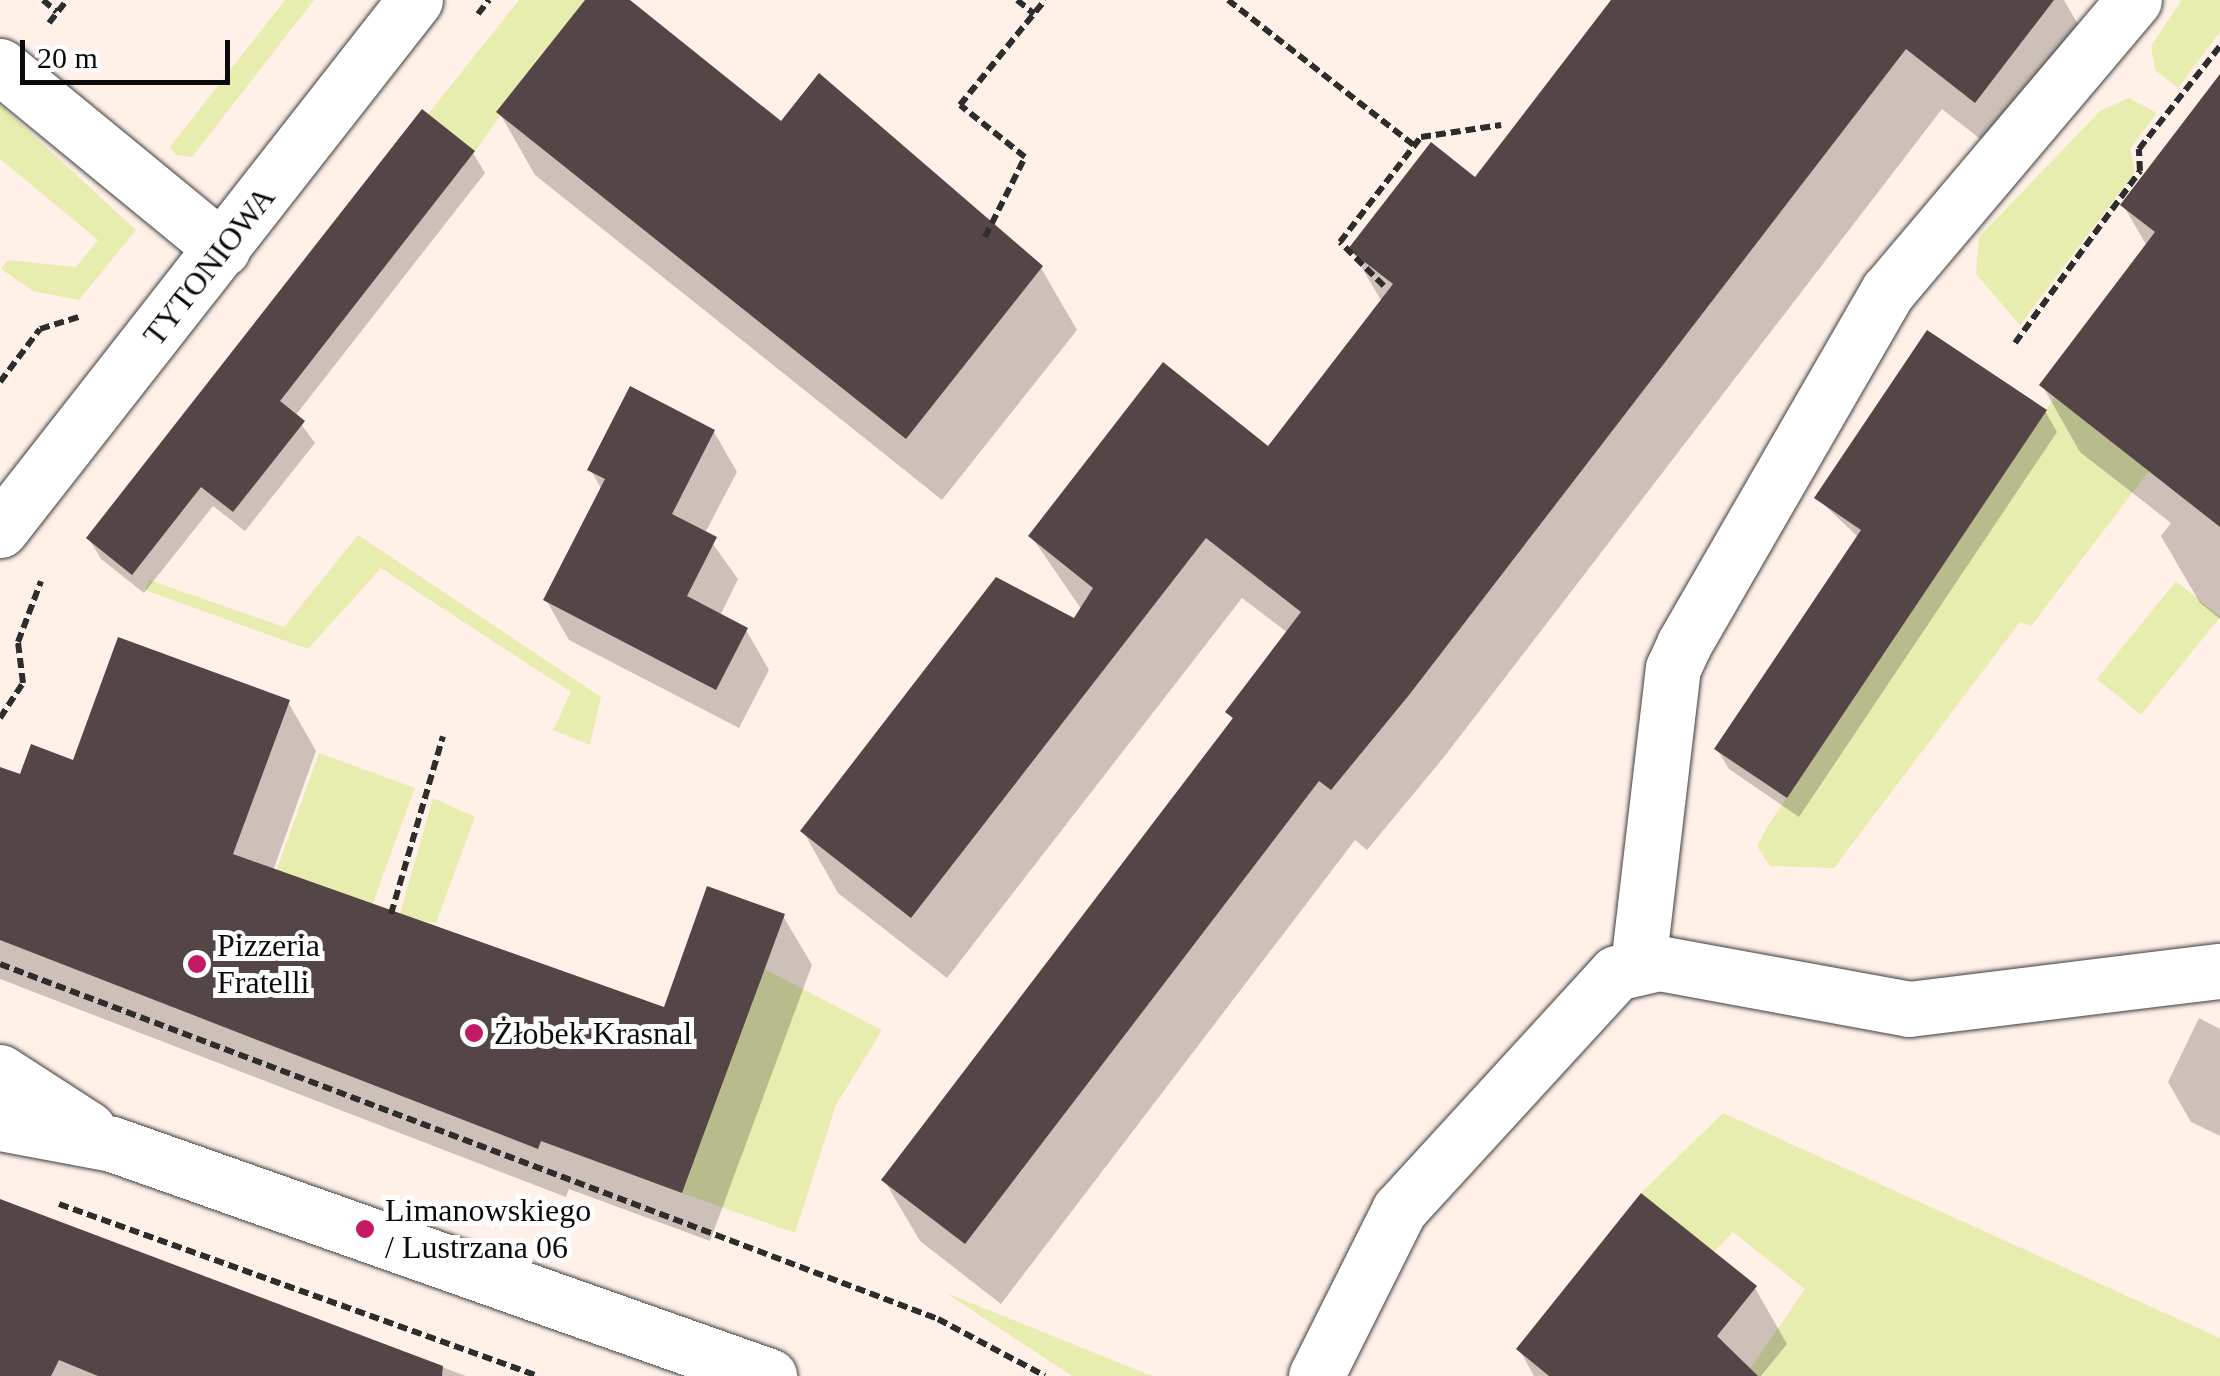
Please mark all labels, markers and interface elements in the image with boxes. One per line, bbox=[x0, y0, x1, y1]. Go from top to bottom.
scale bar bbox=[25, 20, 235, 82]
text: 20 m bbox=[37, 41, 98, 74]
street label: TYTONIOWA bbox=[135, 179, 283, 353]
place label: Pizzeria Fratelli bbox=[217, 927, 320, 1002]
marker: Pizzeria Fratelli bbox=[186, 953, 208, 975]
place label: Żłobek Krasnal bbox=[494, 1014, 692, 1052]
marker: Żłobek Krasnal bbox=[463, 1022, 485, 1044]
place label: Limanowskiego / Lustrzana 06 bbox=[385, 1192, 591, 1267]
marker: Limanowskiego / Lustrzana 06 bbox=[354, 1218, 376, 1240]

